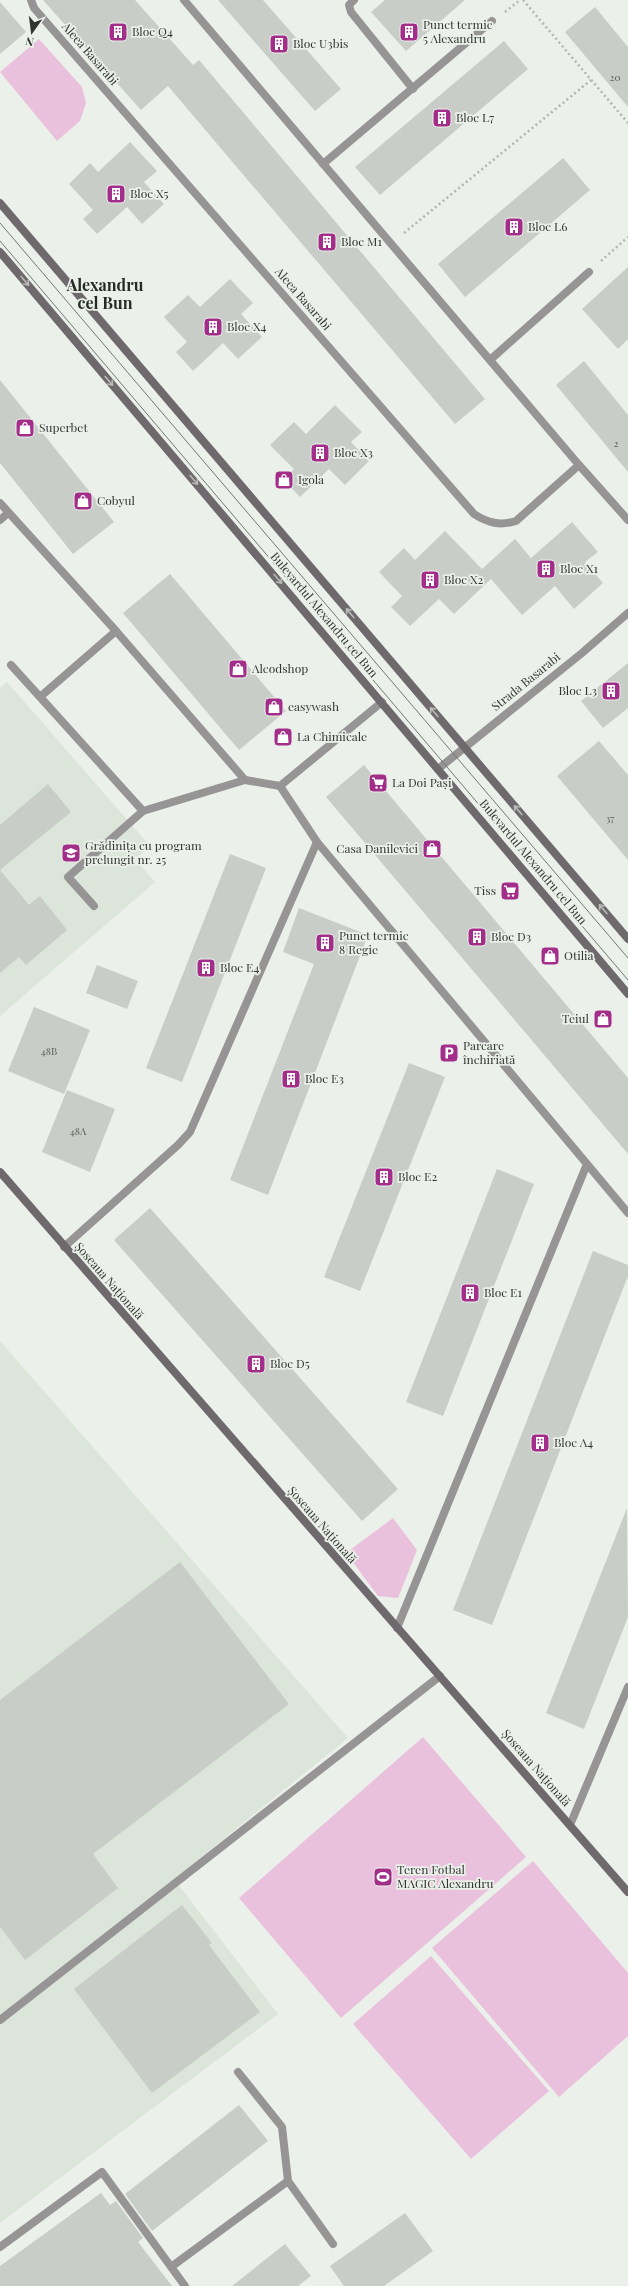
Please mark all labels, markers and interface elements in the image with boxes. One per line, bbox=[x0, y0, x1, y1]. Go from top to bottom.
north arrow bbox=[12, 12, 52, 52]
place label: Punct termic 5 Alexandru bbox=[423, 16, 493, 46]
street label: Aleea Basarabi bbox=[58, 18, 123, 88]
building icon: Bloc Q4 bbox=[107, 21, 129, 43]
building icon: Punct termic 5 Alexandru bbox=[398, 21, 420, 43]
place label: Bloc Q4 bbox=[132, 23, 173, 39]
building icon: Bloc U3bis bbox=[268, 33, 290, 55]
text: N bbox=[24, 34, 35, 50]
place label: Bloc U3bis bbox=[293, 35, 348, 51]
house number: 20 bbox=[610, 70, 620, 84]
building icon: Bloc L7 bbox=[431, 107, 453, 129]
place label: Bloc L7 bbox=[456, 109, 494, 125]
building icon: Bloc X5 bbox=[105, 183, 127, 205]
place label: Bloc X5 bbox=[130, 185, 169, 201]
building icon: Bloc L6 bbox=[503, 216, 525, 238]
place label: Bloc L6 bbox=[528, 218, 567, 234]
building icon: Bloc M1 bbox=[316, 231, 338, 253]
place label: Bloc M1 bbox=[341, 233, 383, 249]
street label: Aleea Basarabi bbox=[271, 263, 336, 333]
district label: Alexandru cel Bun bbox=[66, 274, 144, 313]
one-way arrow bbox=[21, 276, 30, 287]
building icon: Bloc X4 bbox=[202, 316, 224, 338]
place label: Bloc X4 bbox=[227, 318, 267, 334]
one-way arrow bbox=[105, 375, 114, 386]
shop icon: Superbet bbox=[14, 417, 36, 439]
place label: Superbet bbox=[39, 419, 88, 435]
house number: 2 bbox=[614, 436, 619, 450]
building icon: Bloc X3 bbox=[309, 442, 331, 464]
place label: Bloc X3 bbox=[334, 444, 373, 460]
shop icon: Igola bbox=[273, 469, 295, 491]
place label: Igola bbox=[298, 471, 324, 487]
one-way arrow bbox=[189, 474, 198, 485]
shop icon: Cobyul bbox=[72, 490, 94, 512]
place label: Cobyul bbox=[97, 492, 136, 508]
street label: Bulevardul Alexandru cel Bun bbox=[268, 548, 382, 680]
building icon: Bloc X1 bbox=[535, 558, 557, 580]
place label: Bloc X1 bbox=[560, 560, 599, 576]
building icon: Bloc X2 bbox=[419, 569, 441, 591]
place label: Bloc X2 bbox=[444, 571, 484, 587]
one-way arrow bbox=[273, 573, 282, 584]
one-way arrow bbox=[345, 607, 354, 618]
street label: Strada Basarabi bbox=[488, 648, 564, 714]
shop icon: Alcodshop bbox=[227, 658, 249, 680]
place label: Alcodshop bbox=[251, 660, 308, 676]
building icon: Bloc L3 bbox=[600, 680, 622, 702]
place label: Bloc L3 bbox=[558, 682, 597, 698]
shop icon: easywash bbox=[263, 696, 285, 718]
place label: easywash bbox=[288, 698, 339, 714]
one-way arrow bbox=[430, 707, 439, 717]
shop icon: La Chimicale bbox=[272, 726, 294, 748]
place label: La Chimicale bbox=[297, 728, 367, 744]
supermarket icon: La Doi Pași bbox=[367, 772, 389, 794]
place label: La Doi Pași bbox=[392, 774, 452, 790]
street label: Bulevardul Alexandru cel Bun bbox=[477, 795, 591, 927]
one-way arrow bbox=[514, 805, 523, 816]
house number: 37 bbox=[606, 811, 614, 825]
place label: Grădinița cu program prelungit nr. 25 bbox=[85, 837, 202, 867]
shop icon: Casa Danilevici bbox=[421, 838, 443, 860]
place label: Casa Danilevici bbox=[336, 840, 418, 856]
school or university icon: Grădinița cu program prelungit nr. 25 bbox=[60, 842, 82, 864]
supermarket icon: Tiss bbox=[499, 880, 521, 902]
place label: Tiss bbox=[474, 882, 496, 898]
one-way arrow bbox=[598, 904, 607, 915]
building icon: Bloc D3 bbox=[466, 926, 488, 948]
place label: Punct termic 8 Regie bbox=[339, 927, 409, 957]
place label: Bloc D3 bbox=[491, 928, 531, 944]
building icon: Punct termic 8 Regie bbox=[314, 932, 336, 954]
shop icon: Otilia bbox=[539, 945, 561, 967]
place label: Otilia bbox=[564, 947, 594, 963]
building icon: Bloc E4 bbox=[195, 957, 217, 979]
place label: Bloc E4 bbox=[220, 959, 259, 975]
shop icon: Teiul bbox=[592, 1008, 614, 1030]
place label: Teiul bbox=[562, 1010, 590, 1026]
place label: Parcare închiriată bbox=[462, 1037, 515, 1067]
parking icon: Parcare închiriată bbox=[438, 1042, 460, 1064]
house number: 48B bbox=[41, 1044, 57, 1058]
building icon: Bloc E3 bbox=[280, 1068, 302, 1090]
place label: Bloc E3 bbox=[305, 1070, 344, 1086]
house number: 48A bbox=[70, 1124, 87, 1138]
building icon: Bloc E2 bbox=[373, 1166, 395, 1188]
place label: Bloc E2 bbox=[398, 1168, 437, 1184]
street label: Șoseaua Națională bbox=[72, 1238, 148, 1322]
building icon: Bloc E1 bbox=[459, 1282, 481, 1304]
place label: Bloc E1 bbox=[484, 1284, 522, 1300]
building icon: Bloc D5 bbox=[245, 1353, 267, 1375]
place label: Bloc D5 bbox=[270, 1355, 310, 1371]
building icon: Bloc A4 bbox=[529, 1432, 551, 1454]
place label: Bloc A4 bbox=[554, 1434, 593, 1450]
street label: Șoseaua Națională bbox=[285, 1482, 361, 1566]
street label: Șoseaua Națională bbox=[499, 1725, 575, 1809]
place label: Teren Fotbal MAGIC Alexandru bbox=[397, 1861, 494, 1891]
sports icon: Teren Fotbal MAGIC Alexandru bbox=[372, 1866, 394, 1888]

